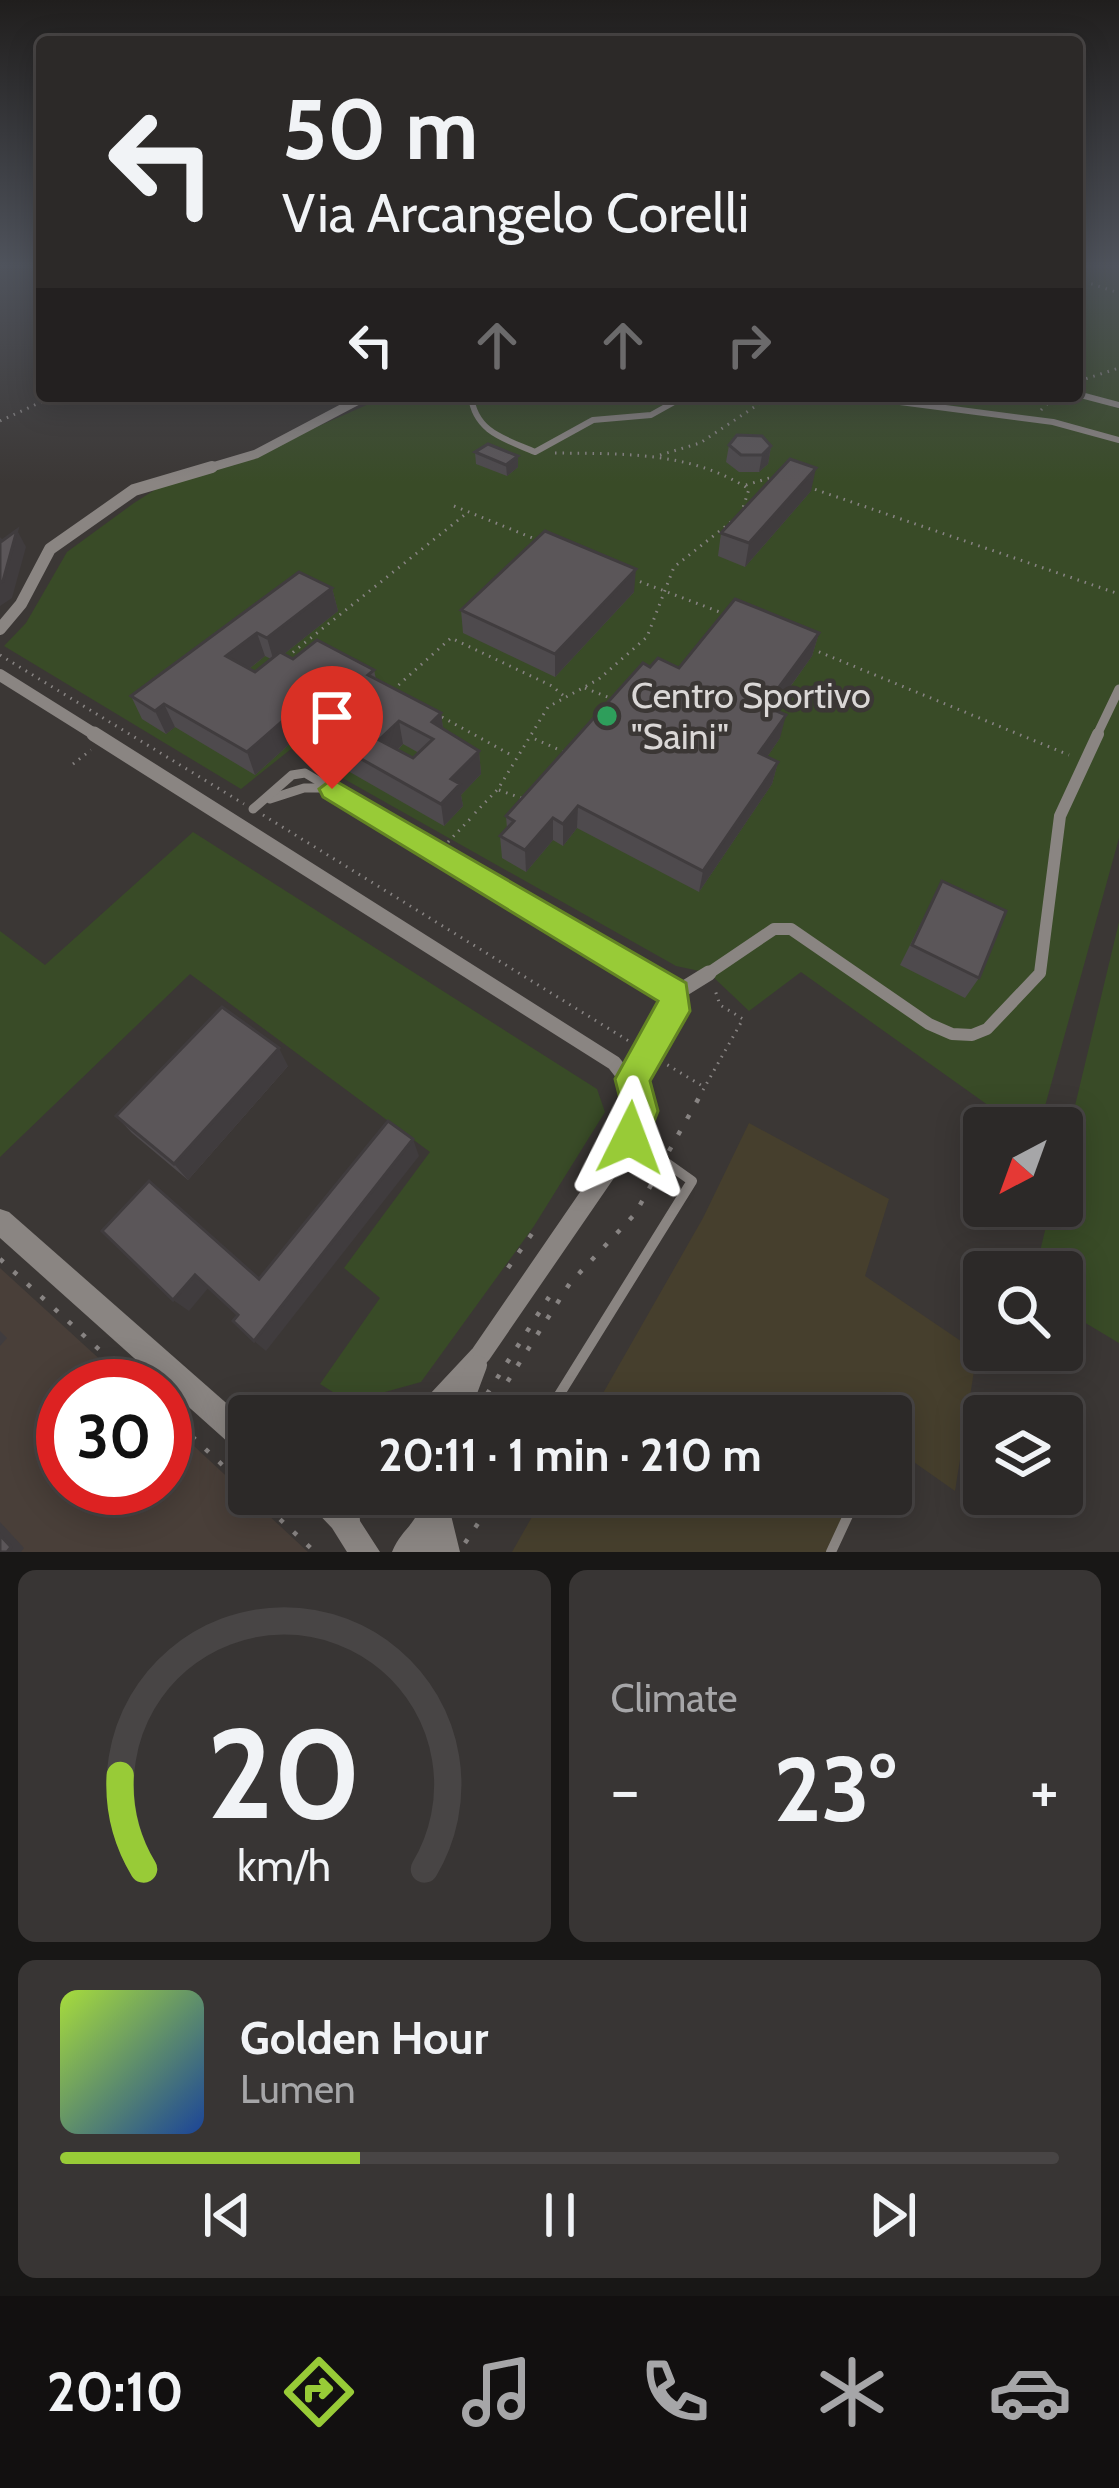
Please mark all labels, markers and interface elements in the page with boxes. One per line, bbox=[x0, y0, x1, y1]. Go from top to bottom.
text: 50 m bbox=[282, 78, 478, 180]
icon: left bbox=[84, 84, 240, 240]
text: Via Arcangelo Corelli bbox=[282, 180, 749, 246]
icon: left bbox=[338, 312, 404, 378]
icon: ahead bbox=[464, 312, 530, 378]
icon: ahead bbox=[590, 312, 656, 378]
icon: right bbox=[716, 312, 782, 378]
pin bbox=[281, 666, 383, 789]
place label: Centro Sportivo "Saini" bbox=[631, 673, 871, 758]
icon: arrive bbox=[299, 684, 365, 750]
marker: Centro Sportivo "Saini" bbox=[594, 703, 620, 729]
position arrow bbox=[567, 1075, 693, 1201]
north arrow bbox=[963, 1107, 1083, 1227]
map controls bbox=[963, 1107, 1083, 1515]
button: search bbox=[963, 1251, 1083, 1371]
speed limit sign: 30 bbox=[36, 1359, 192, 1515]
button: layers bbox=[963, 1395, 1083, 1515]
text: 20:11 · 1 min · 210 m bbox=[378, 1428, 762, 1482]
text: Climate bbox=[611, 1674, 737, 1722]
text: 20 bbox=[207, 1698, 361, 1849]
text: 23° bbox=[774, 1734, 896, 1844]
text: − bbox=[611, 1749, 640, 1830]
text: + bbox=[1030, 1749, 1059, 1830]
text: km/h bbox=[237, 1840, 331, 1892]
text: Golden Hour bbox=[240, 2011, 488, 2065]
text: Lumen bbox=[240, 2065, 356, 2113]
icon: previous bbox=[194, 2182, 260, 2248]
icon: pause bbox=[527, 2182, 593, 2248]
icon: next bbox=[860, 2182, 926, 2248]
icon: directions bbox=[277, 2350, 361, 2434]
icon: music bbox=[455, 2350, 539, 2434]
icon: phone bbox=[633, 2350, 717, 2434]
icon: climate bbox=[810, 2350, 894, 2434]
icon: car bbox=[988, 2350, 1072, 2434]
text: 20:10 bbox=[47, 2359, 184, 2425]

